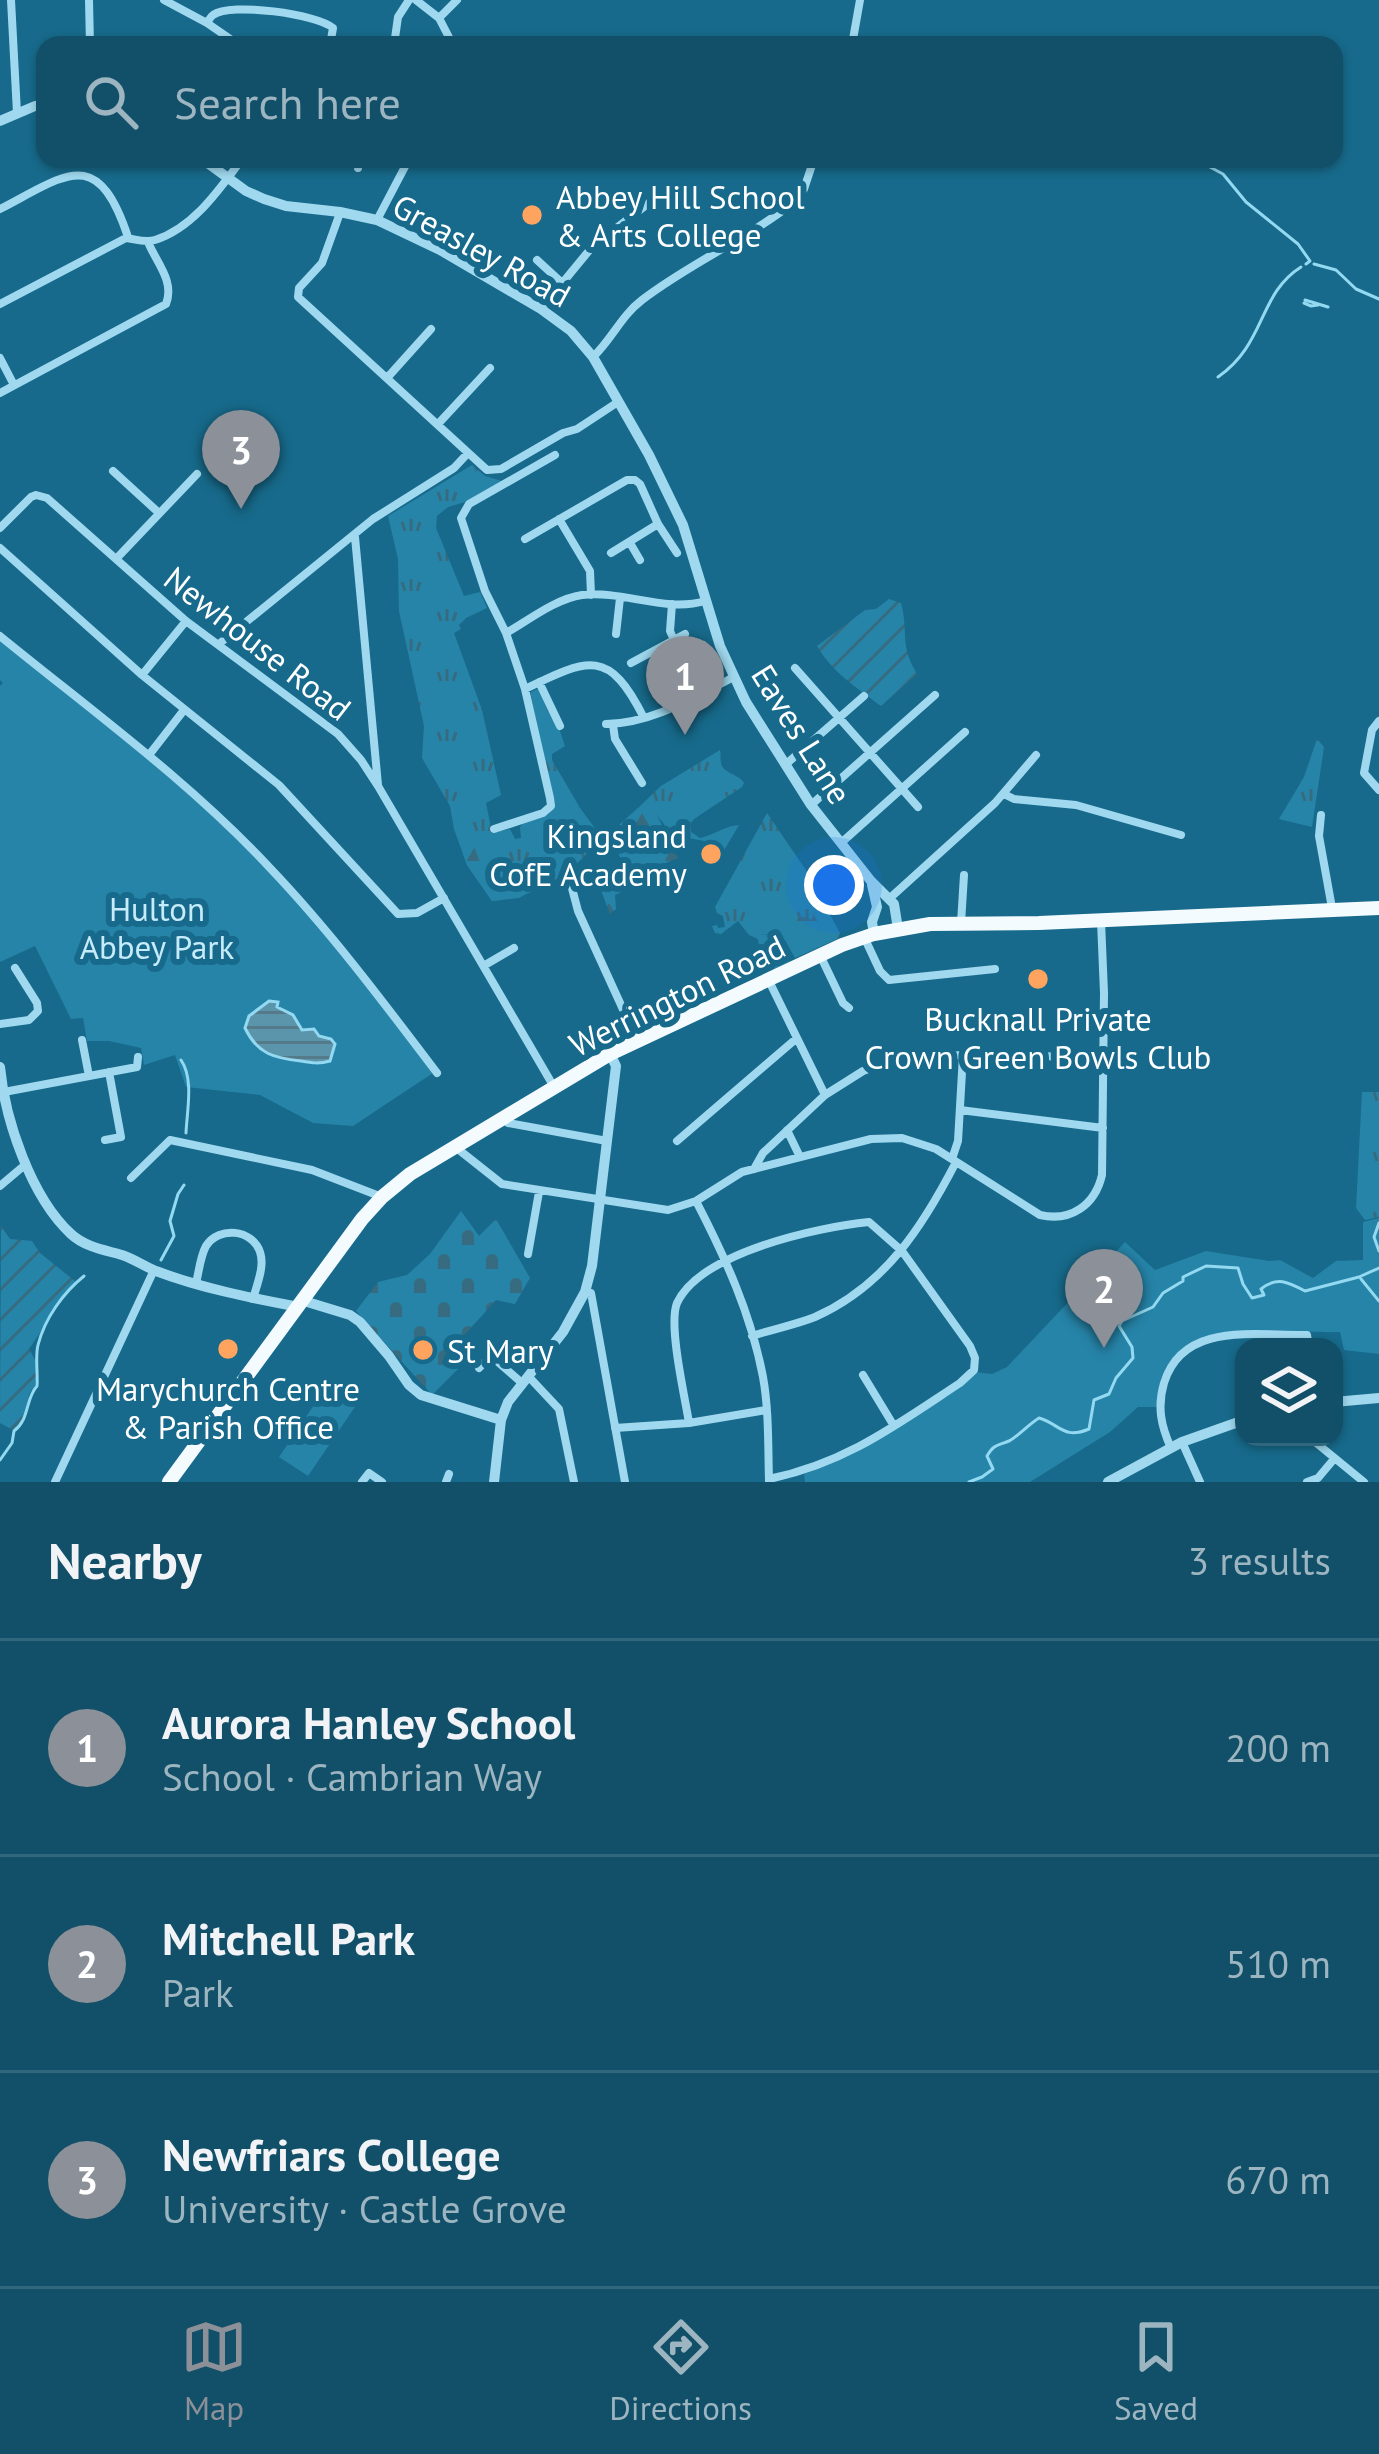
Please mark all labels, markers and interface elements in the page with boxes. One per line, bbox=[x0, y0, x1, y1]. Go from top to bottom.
search box bbox=[36, 36, 1343, 168]
icon: search bbox=[78, 69, 144, 135]
text: Search here bbox=[174, 73, 401, 131]
place label: Abbey Hill School & Arts College bbox=[556, 175, 805, 256]
street label: Greasley Road bbox=[385, 183, 579, 317]
marker: Abbey Hill School & Arts College bbox=[519, 202, 545, 228]
pin: 3 bbox=[202, 410, 280, 509]
street label: Newhouse Road bbox=[156, 557, 360, 729]
pin: 1 bbox=[646, 636, 724, 735]
street label: Eaves Lane bbox=[742, 656, 862, 812]
place label: Kingsland CofE Academy bbox=[489, 814, 688, 895]
marker: Kingsland CofE Academy bbox=[698, 841, 724, 867]
your location bbox=[804, 855, 864, 915]
park label: Hulton Abbey Park bbox=[80, 887, 235, 968]
street label: Werrington Road bbox=[562, 924, 792, 1066]
marker: Bucknall Private Crown Green Bowls Club bbox=[1025, 966, 1051, 992]
place label: Bucknall Private Crown Green Bowls Club bbox=[865, 997, 1211, 1078]
pin: 2 bbox=[1065, 1249, 1143, 1348]
place label: St Mary bbox=[447, 1329, 554, 1372]
marker: Marychurch Centre & Parish Office bbox=[215, 1336, 241, 1362]
marker: St Mary bbox=[410, 1337, 436, 1363]
map controls bbox=[1235, 1338, 1343, 1446]
button: layers bbox=[1235, 1338, 1343, 1446]
place label: Marychurch Centre & Parish Office bbox=[96, 1367, 360, 1448]
text: Nearby bbox=[48, 1527, 202, 1593]
text: 3 results bbox=[1188, 1535, 1331, 1586]
text: Aurora Hanley School bbox=[162, 1693, 575, 1751]
text: 1 bbox=[76, 1722, 98, 1773]
text: 200 m bbox=[1225, 1722, 1331, 1773]
text: School · Cambrian Way bbox=[162, 1751, 542, 1802]
text: Mitchell Park bbox=[162, 1909, 415, 1967]
text: 2 bbox=[76, 1938, 98, 1989]
text: 510 m bbox=[1225, 1938, 1331, 1989]
text: Park bbox=[162, 1967, 234, 2018]
text: Newfriars College bbox=[162, 2125, 501, 2183]
text: 3 bbox=[76, 2154, 98, 2205]
text: 670 m bbox=[1225, 2154, 1331, 2205]
text: University · Castle Grove bbox=[162, 2183, 567, 2234]
tab: Map bbox=[181, 2314, 247, 2429]
tab: Directions bbox=[609, 2314, 752, 2429]
tab: Saved bbox=[1114, 2314, 1198, 2429]

